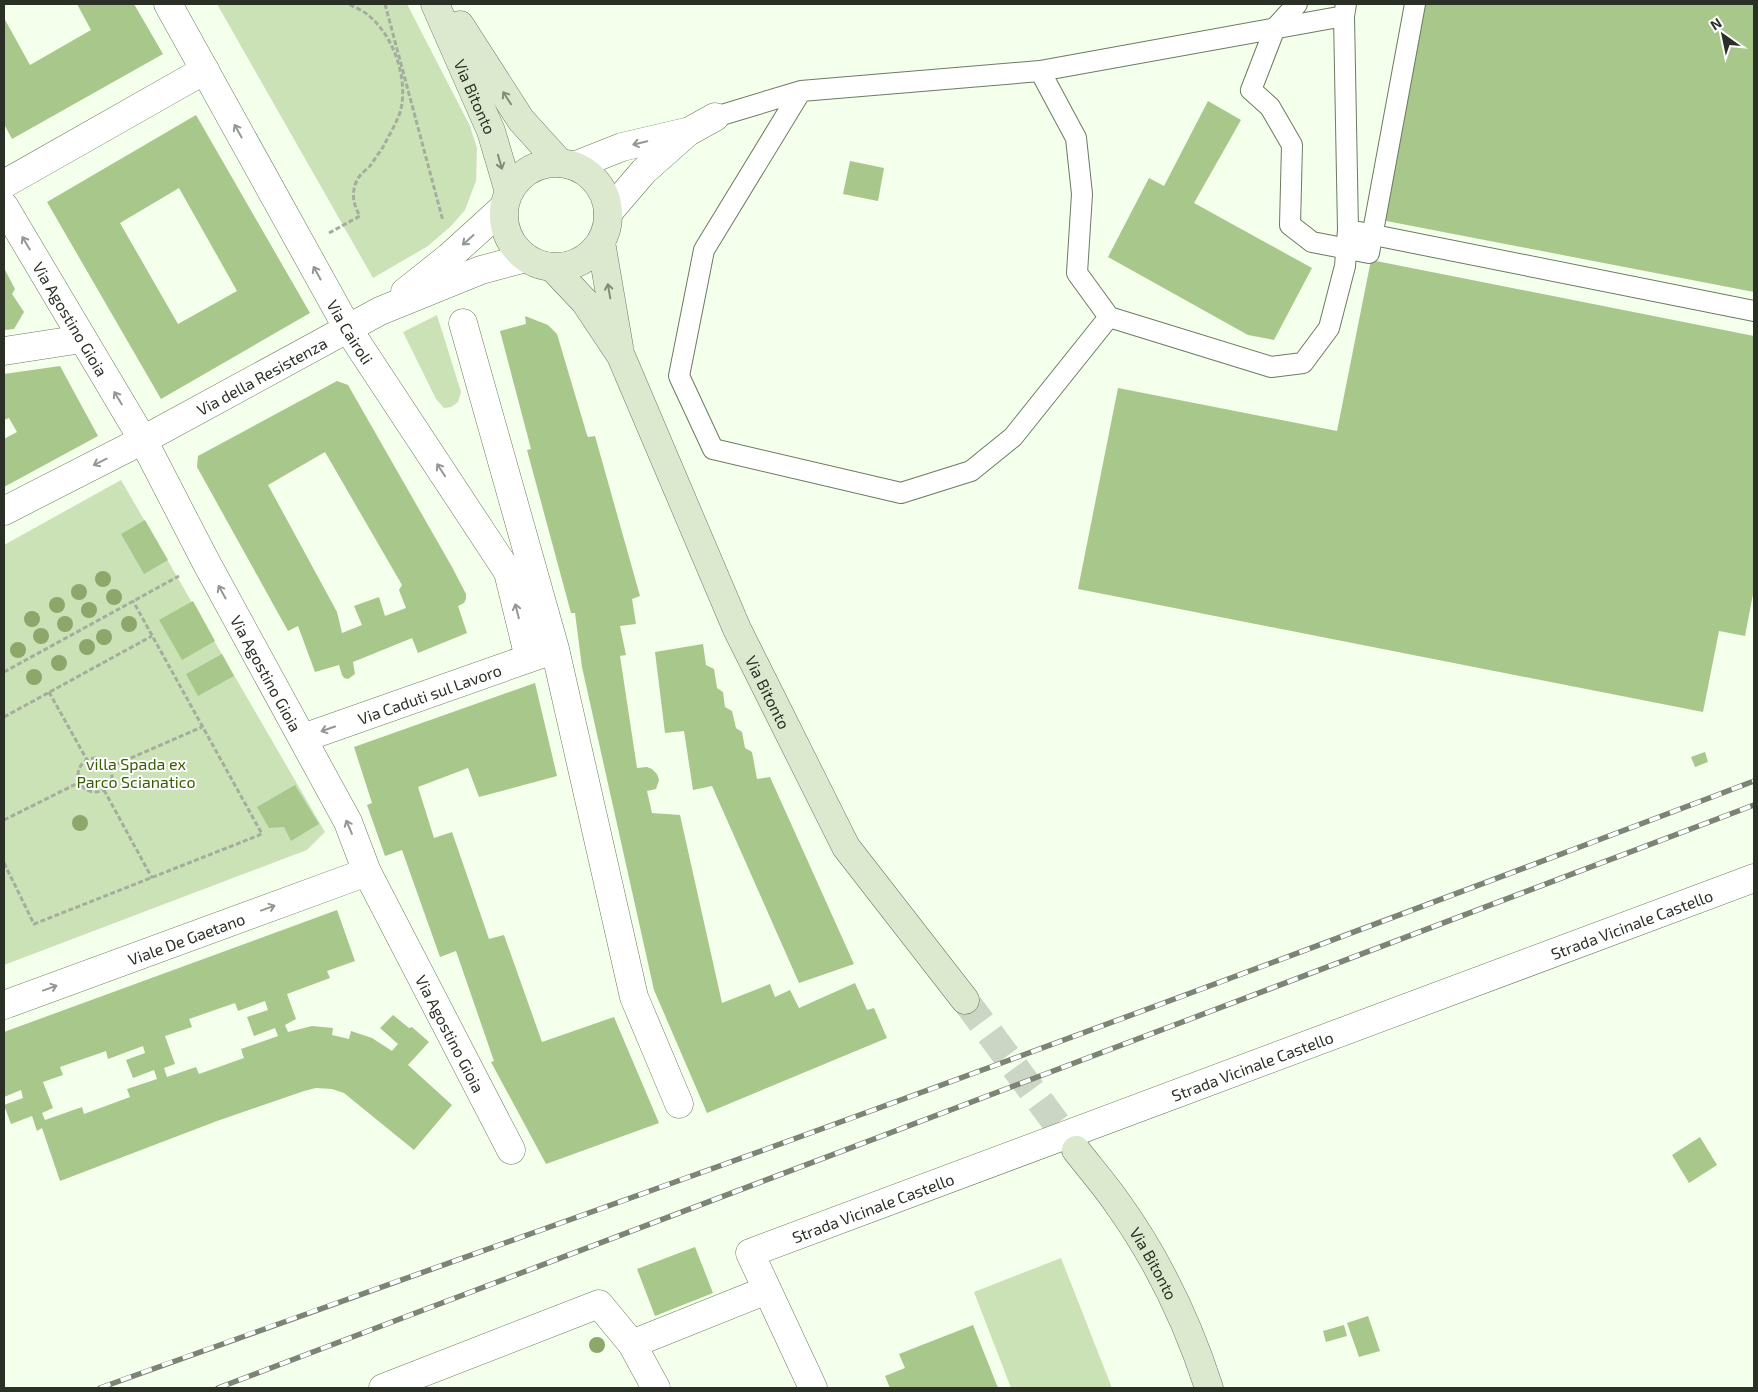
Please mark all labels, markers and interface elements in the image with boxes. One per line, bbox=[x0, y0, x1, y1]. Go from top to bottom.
north arrow bbox=[1698, 10, 1748, 60]
text: N bbox=[1707, 14, 1725, 34]
street label: Via Bitonto bbox=[451, 56, 501, 137]
one-way arrow bbox=[502, 92, 512, 106]
one-way arrow bbox=[233, 124, 243, 139]
one-way arrow bbox=[632, 139, 648, 148]
one-way arrow bbox=[496, 154, 506, 170]
one-way arrow bbox=[462, 234, 475, 246]
one-way arrow bbox=[20, 237, 30, 251]
street label: Via Agostino Gioia bbox=[30, 258, 112, 379]
one-way arrow bbox=[312, 266, 321, 281]
one-way arrow bbox=[604, 283, 614, 299]
street label: Via Cairoli bbox=[324, 296, 378, 367]
street label: Via della Resistenza bbox=[193, 332, 330, 419]
one-way arrow bbox=[112, 391, 122, 405]
one-way arrow bbox=[92, 457, 107, 467]
one-way arrow bbox=[436, 463, 446, 477]
one-way arrow bbox=[217, 584, 227, 599]
one-way arrow bbox=[512, 604, 522, 620]
street label: Via Agostino Gioia bbox=[227, 612, 306, 735]
street label: Via Bitonto bbox=[742, 652, 795, 732]
street label: Via Caduti sul Lavoro bbox=[355, 659, 504, 728]
one-way arrow bbox=[321, 725, 336, 734]
park label: villa Spada ex Parco Scianatico bbox=[76, 754, 196, 791]
one-way arrow bbox=[344, 820, 354, 835]
street label: Strada Vicinale Castello bbox=[1548, 885, 1715, 963]
one-way arrow bbox=[260, 903, 275, 912]
street label: Viale De Gaetano bbox=[125, 908, 247, 968]
street label: Via Agostino Gioia bbox=[412, 971, 489, 1095]
one-way arrow bbox=[41, 983, 57, 992]
street label: Strada Vicinale Castello bbox=[1169, 1027, 1336, 1104]
street label: Strada Vicinale Castello bbox=[789, 1168, 956, 1246]
street label: Via Bitonto bbox=[1127, 1224, 1182, 1302]

